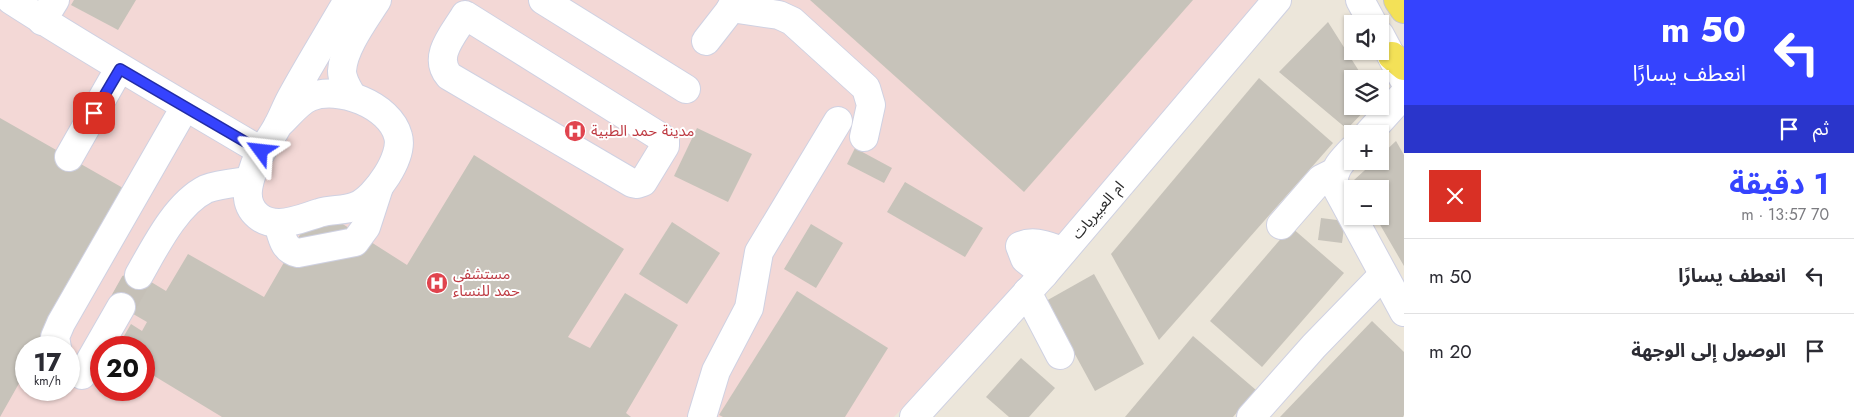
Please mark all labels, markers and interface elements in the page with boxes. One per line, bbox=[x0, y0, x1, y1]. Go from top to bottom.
text: 50 m bbox=[1661, 5, 1746, 55]
map controls bbox=[1344, 15, 1389, 225]
button: sound bbox=[1344, 15, 1389, 60]
icon: left bbox=[1764, 20, 1829, 85]
text: انعطف يسارًا bbox=[1633, 57, 1746, 89]
button: layers bbox=[1344, 70, 1389, 115]
pin bbox=[73, 92, 115, 134]
icon: arrive bbox=[80, 99, 108, 127]
icon: arrive bbox=[1775, 115, 1803, 143]
text: ثم bbox=[1813, 115, 1829, 142]
hospital icon: مدينة حمد الطبية bbox=[563, 119, 587, 143]
place label: مدينة حمد الطبية bbox=[591, 120, 694, 142]
position arrow bbox=[234, 124, 286, 176]
button: + bbox=[1344, 125, 1389, 170]
text: 1 دقيقة bbox=[1729, 162, 1829, 205]
button: close bbox=[1429, 170, 1481, 222]
street label: ام العبيريات bbox=[1067, 176, 1129, 244]
button: − bbox=[1344, 180, 1389, 225]
text: 70 m · 13:57 bbox=[1741, 203, 1829, 226]
text: انعطف يسارًا bbox=[1678, 262, 1786, 289]
icon: left bbox=[1801, 262, 1829, 290]
place label: مستشفى حمد للنساء bbox=[453, 263, 520, 302]
text: 50 m bbox=[1429, 263, 1472, 290]
hospital icon: مستشفى حمد للنساء bbox=[425, 271, 449, 295]
speed limit sign: 20 bbox=[90, 336, 155, 401]
text: الوصول إلى الوجهة bbox=[1631, 337, 1786, 364]
icon: arrive bbox=[1801, 337, 1829, 365]
text: 20 m bbox=[1429, 338, 1472, 365]
text: 17 bbox=[34, 344, 61, 380]
text: km/h bbox=[34, 372, 61, 390]

